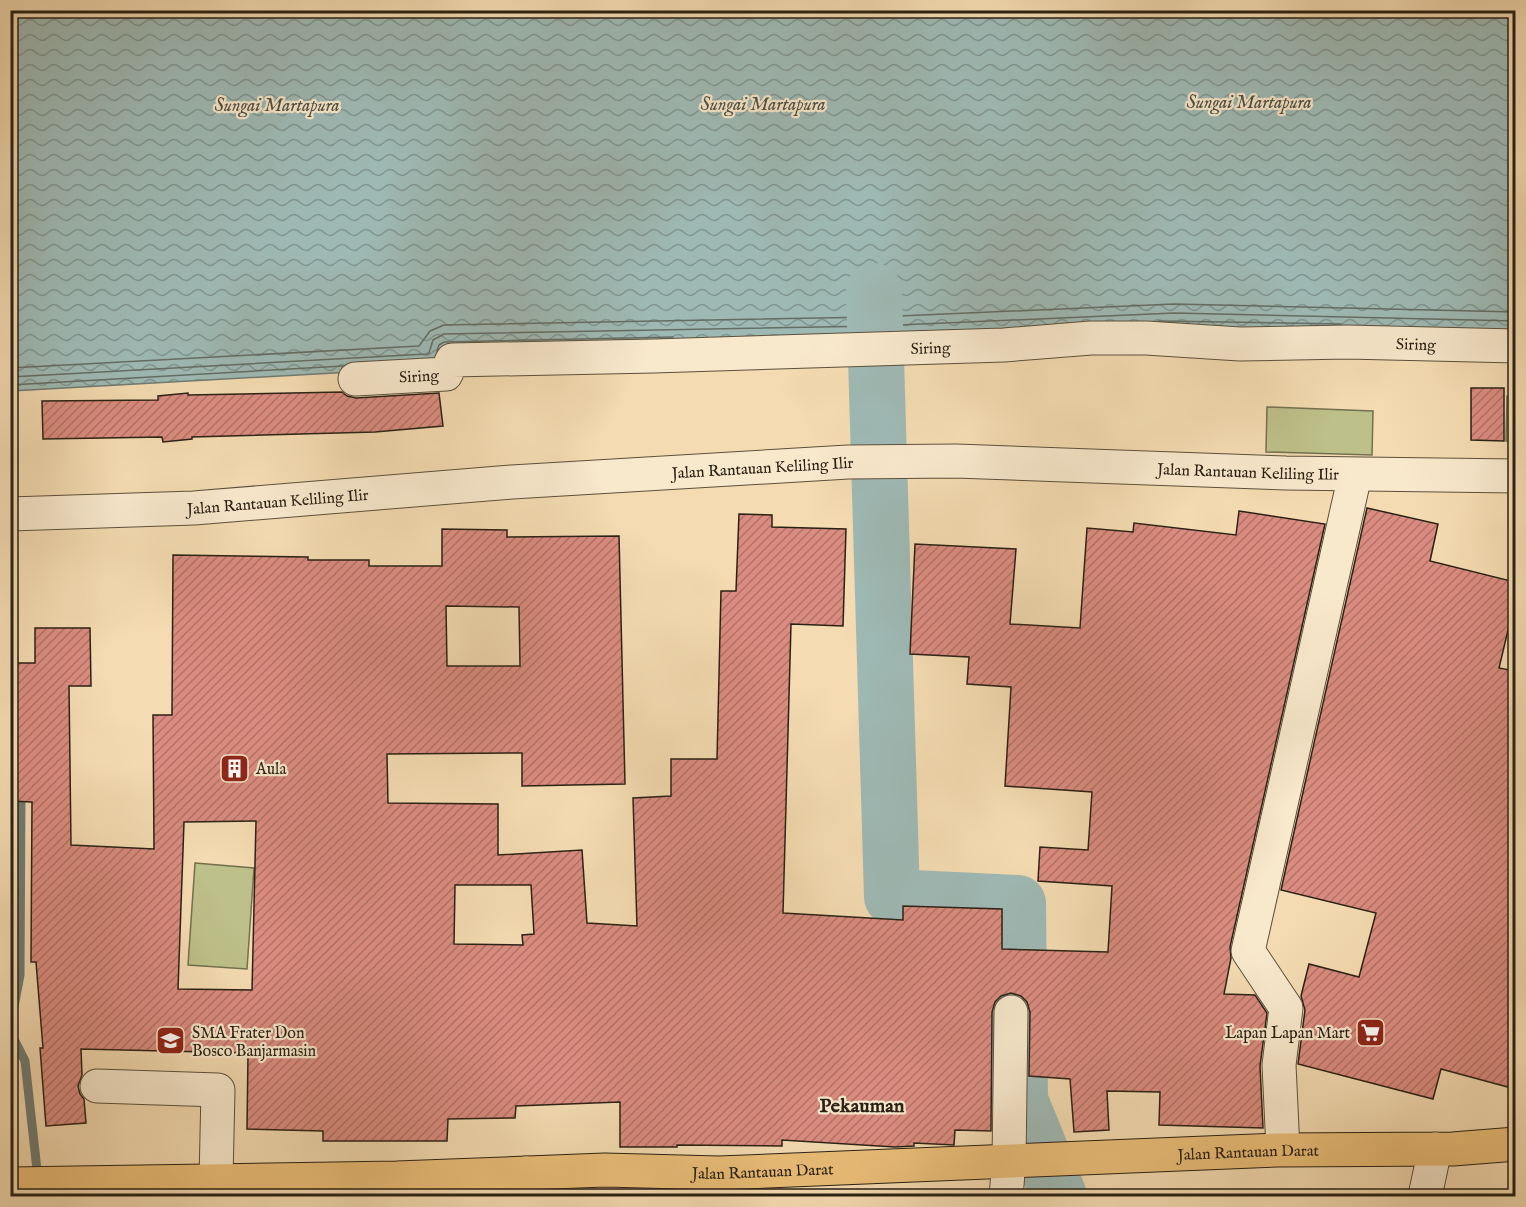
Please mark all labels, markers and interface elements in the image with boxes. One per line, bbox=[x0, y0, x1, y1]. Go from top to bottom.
water label: Sungai Martapura bbox=[1186, 92, 1312, 115]
water label: Sungai Martapura bbox=[700, 94, 826, 117]
water label: Sungai Martapura bbox=[214, 95, 340, 118]
street label: Siring bbox=[1396, 335, 1436, 356]
street label: Siring bbox=[910, 339, 951, 360]
street label: Siring bbox=[399, 366, 440, 389]
street label: Jalan Rantauan Keliling Ilir bbox=[669, 454, 853, 485]
street label: Jalan Rantauan Keliling Ilir bbox=[1155, 460, 1339, 486]
street label: Jalan Rantauan Keliling Ilir bbox=[185, 486, 369, 520]
building icon: Aula bbox=[219, 752, 251, 784]
place label: Aula bbox=[255, 760, 286, 780]
supermarket icon: Lapan Lapan Mart bbox=[1355, 1016, 1387, 1048]
place label: SMA Frater Don Bosco Banjarmasin bbox=[192, 1024, 317, 1062]
place label: Lapan Lapan Mart bbox=[1225, 1024, 1351, 1044]
school or university icon: SMA Frater Don Bosco Banjarmasin bbox=[155, 1025, 187, 1057]
district label: Pekauman bbox=[820, 1094, 905, 1119]
street label: Jalan Rantauan Darat bbox=[1175, 1142, 1320, 1166]
street label: Jalan Rantauan Darat bbox=[690, 1160, 834, 1185]

